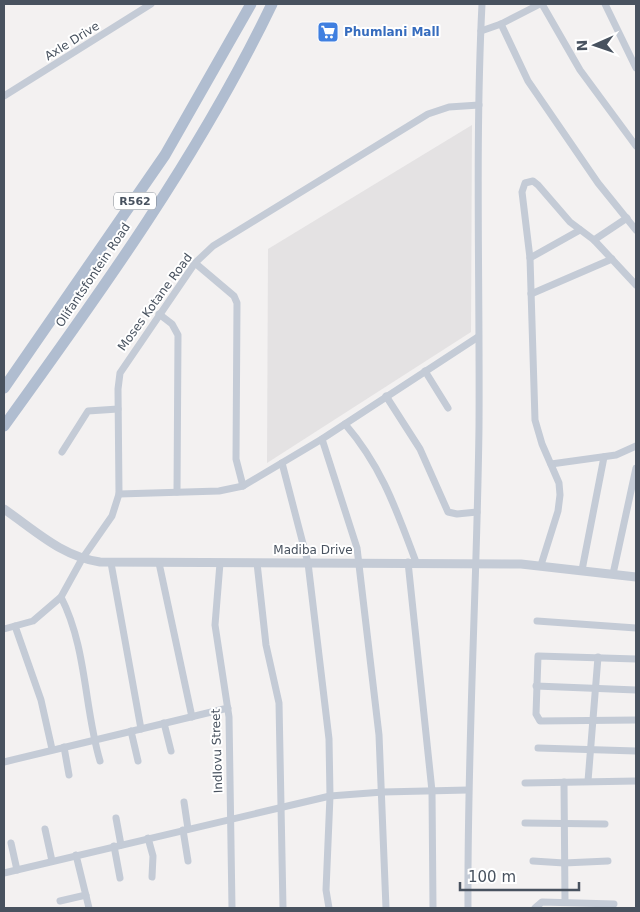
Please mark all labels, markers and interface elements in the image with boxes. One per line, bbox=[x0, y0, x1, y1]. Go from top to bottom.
street label: Axle Drive bbox=[42, 19, 102, 63]
supermarket icon: Phumlani Mall bbox=[316, 20, 340, 44]
north arrow bbox=[570, 20, 620, 70]
place label: Phumlani Mall bbox=[344, 25, 440, 39]
text: N bbox=[574, 39, 590, 52]
road number: R562 bbox=[114, 192, 156, 210]
street label: Olifantsfontein Road bbox=[53, 220, 133, 330]
street label: Moses Kotane Road bbox=[115, 251, 195, 353]
street label: Madiba Drive bbox=[273, 543, 353, 557]
street label: Indlovu Street bbox=[209, 708, 225, 793]
scale bar bbox=[460, 860, 579, 892]
text: 100 m bbox=[468, 868, 516, 886]

